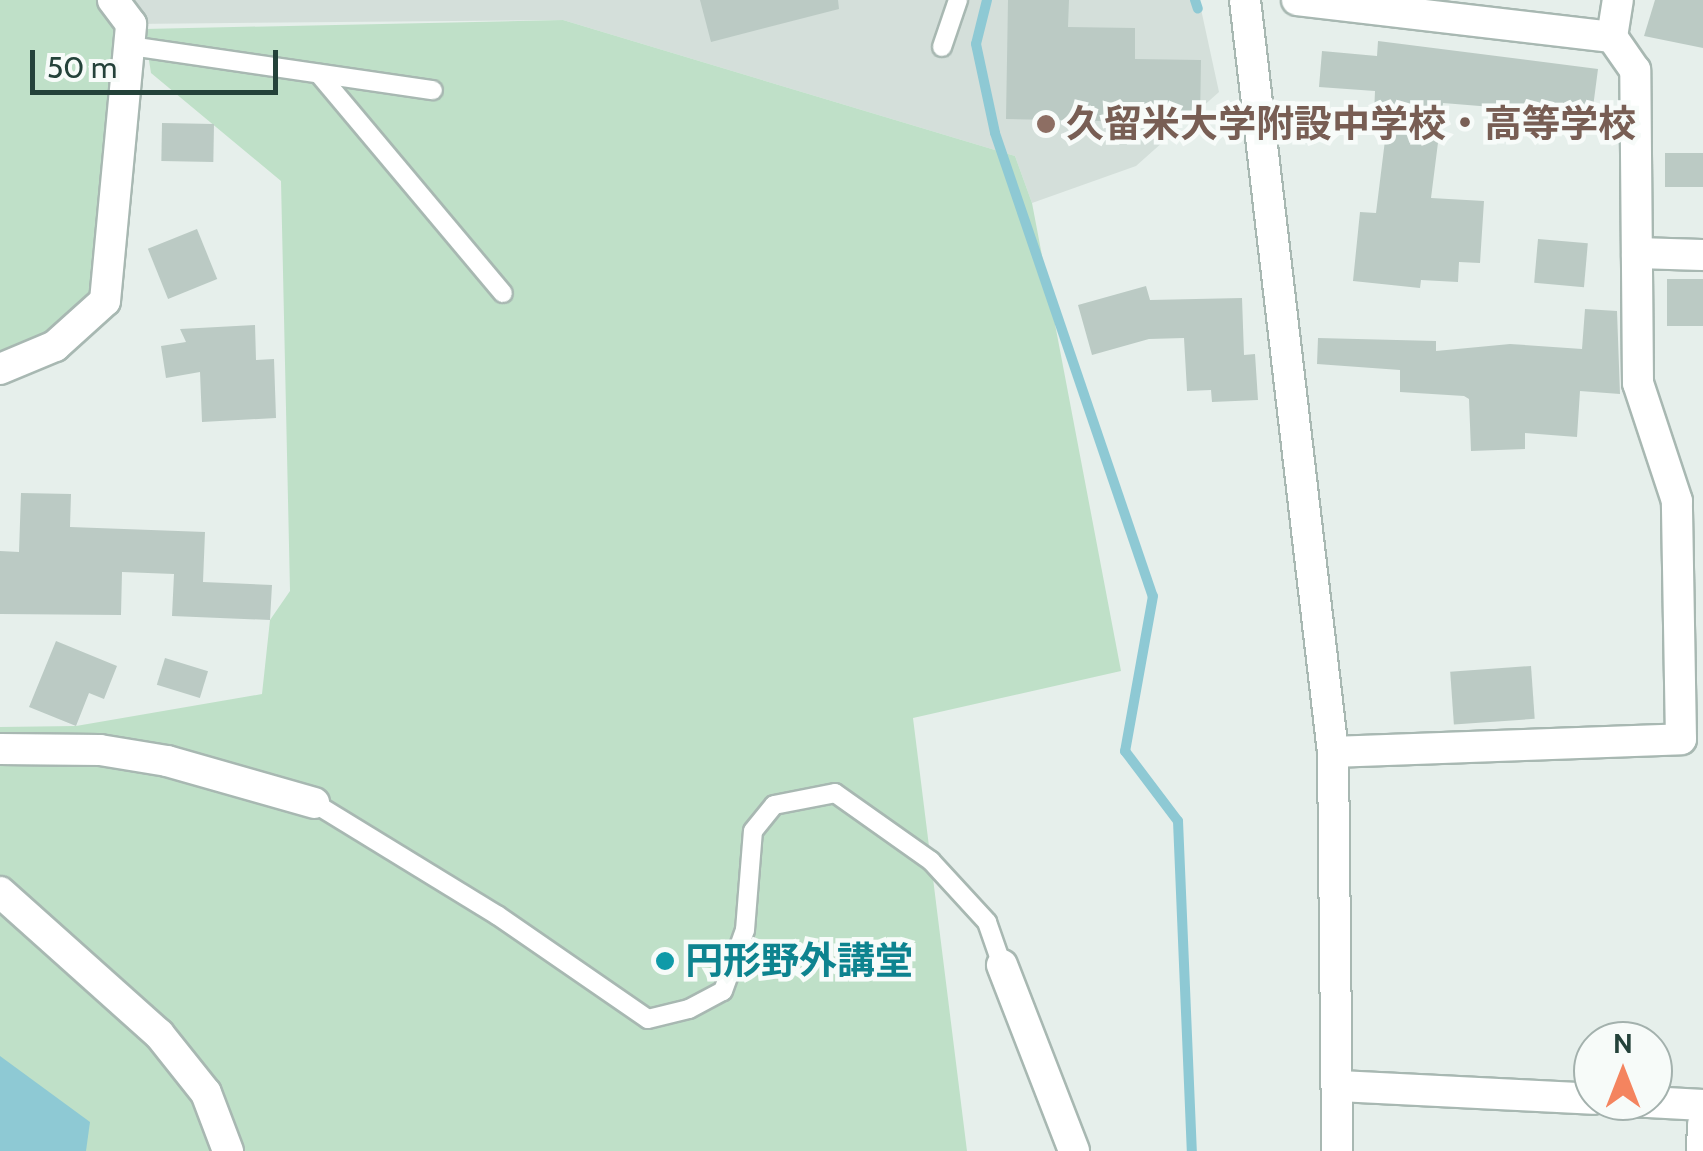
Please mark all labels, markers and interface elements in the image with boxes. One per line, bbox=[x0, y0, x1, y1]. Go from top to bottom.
scale bar bbox=[35, 30, 282, 92]
text: 50 m bbox=[47, 49, 117, 86]
place label: 久留米大学附設中学校・高等学校 bbox=[1066, 101, 1636, 147]
marker: 久留米大学附設中学校・高等学校 bbox=[1035, 113, 1057, 135]
place label: 円形野外講堂 bbox=[685, 938, 913, 984]
marker: 円形野外講堂 bbox=[654, 950, 676, 972]
north arrow bbox=[1573, 1021, 1673, 1121]
text: N bbox=[1613, 1026, 1633, 1060]

